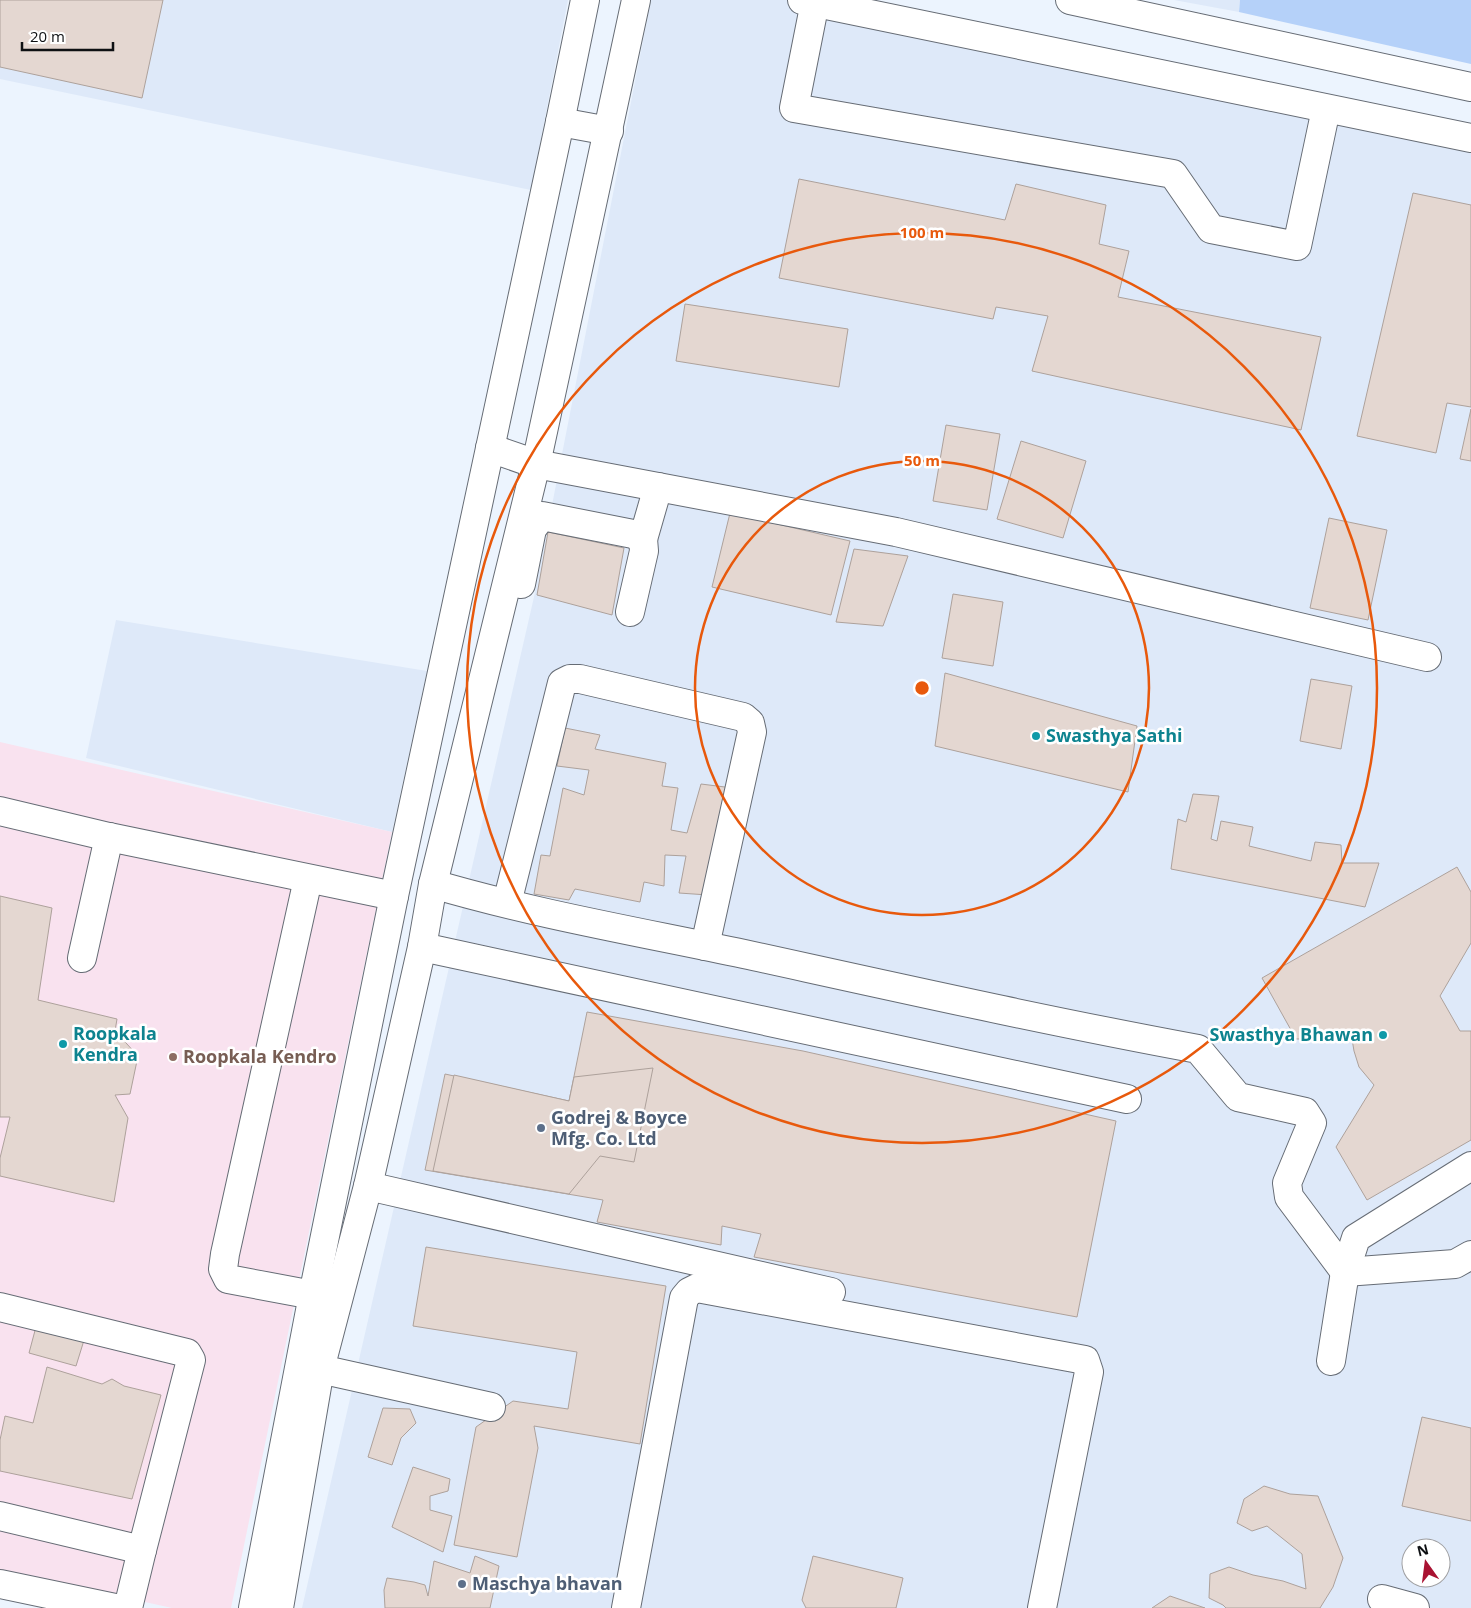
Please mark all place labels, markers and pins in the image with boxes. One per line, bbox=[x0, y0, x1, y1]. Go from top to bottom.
centre of rings bbox=[913, 679, 931, 697]
place label: Swasthya Sathi bbox=[1046, 723, 1183, 747]
marker: Swasthya Sathi bbox=[1030, 730, 1042, 742]
place label: Roopkala Kendra bbox=[73, 1021, 157, 1066]
place label: Swasthya Bhawan bbox=[1210, 1022, 1373, 1046]
marker: Swasthya Bhawan bbox=[1377, 1029, 1389, 1041]
marker: Roopkala Kendra bbox=[57, 1038, 69, 1050]
place label: Roopkala Kendro bbox=[183, 1044, 337, 1068]
marker: Roopkala Kendro bbox=[167, 1051, 179, 1063]
place label: Godrej & Boyce Mfg. Co. Ltd bbox=[551, 1105, 687, 1150]
marker: Godrej & Boyce Mfg. Co. Ltd bbox=[535, 1122, 547, 1134]
place label: Maschya bhavan bbox=[472, 1571, 623, 1595]
marker: Maschya bhavan bbox=[456, 1578, 468, 1590]

